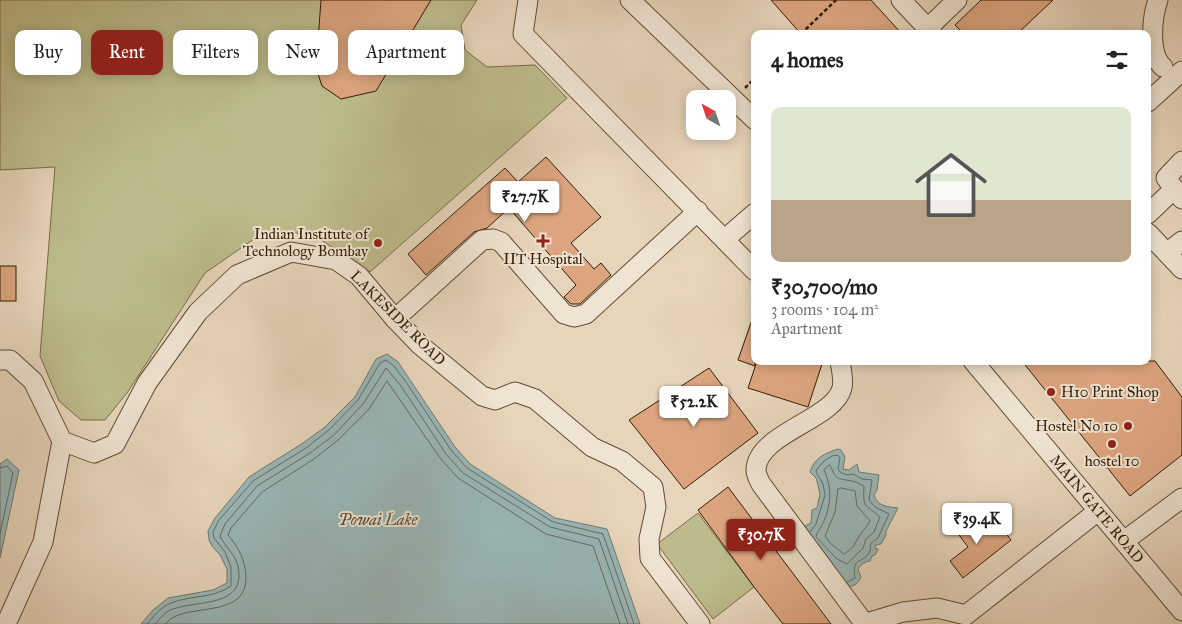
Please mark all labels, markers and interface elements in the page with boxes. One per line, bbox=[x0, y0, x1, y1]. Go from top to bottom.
chip: Buy bbox=[15, 30, 81, 75]
chip: Rent bbox=[91, 30, 163, 75]
chip: Filters bbox=[173, 30, 258, 75]
chip: New bbox=[268, 30, 338, 75]
chip: Apartment bbox=[348, 30, 464, 75]
icon: filters bbox=[1103, 46, 1131, 74]
text: 4 homes bbox=[771, 47, 843, 73]
north arrow bbox=[686, 90, 736, 140]
map controls bbox=[686, 90, 736, 140]
icon: home bbox=[906, 140, 996, 230]
pin: ₹27.7K bbox=[484, 180, 566, 223]
text: ₹27.7K bbox=[501, 187, 549, 206]
place label: Indian Institute of Technology Bombay bbox=[243, 225, 371, 260]
marker: IIT Hospital bbox=[536, 234, 550, 248]
marker: Indian Institute of Technology Bombay bbox=[372, 237, 384, 249]
place label: IIT Hospital bbox=[503, 250, 584, 268]
street label: LAKESIDE ROAD bbox=[347, 267, 449, 369]
text: ₹30,700/mo bbox=[771, 274, 877, 300]
text: 3 rooms · 104 m² bbox=[771, 300, 879, 319]
text: Apartment bbox=[771, 319, 843, 338]
place label: H10 Print Shop bbox=[1061, 383, 1159, 401]
pin: ₹52.2K bbox=[653, 386, 735, 428]
marker: H10 Print Shop bbox=[1045, 386, 1057, 398]
text: ₹52.2K bbox=[670, 392, 718, 411]
place label: Hostel No 10 bbox=[1035, 417, 1118, 435]
marker: Hostel No 10 bbox=[1122, 420, 1134, 432]
marker: hostel 10 bbox=[1106, 438, 1118, 450]
street label: MAIN GATE ROAD bbox=[1046, 451, 1148, 567]
place label: hostel 10 bbox=[1085, 452, 1139, 470]
pin: ₹39.4K bbox=[936, 502, 1018, 545]
text: ₹39.4K bbox=[953, 509, 1001, 528]
water label: Powai Lake bbox=[339, 510, 419, 529]
pin: ₹30.7K bbox=[720, 518, 802, 561]
text: ₹30.7K bbox=[737, 525, 785, 544]

